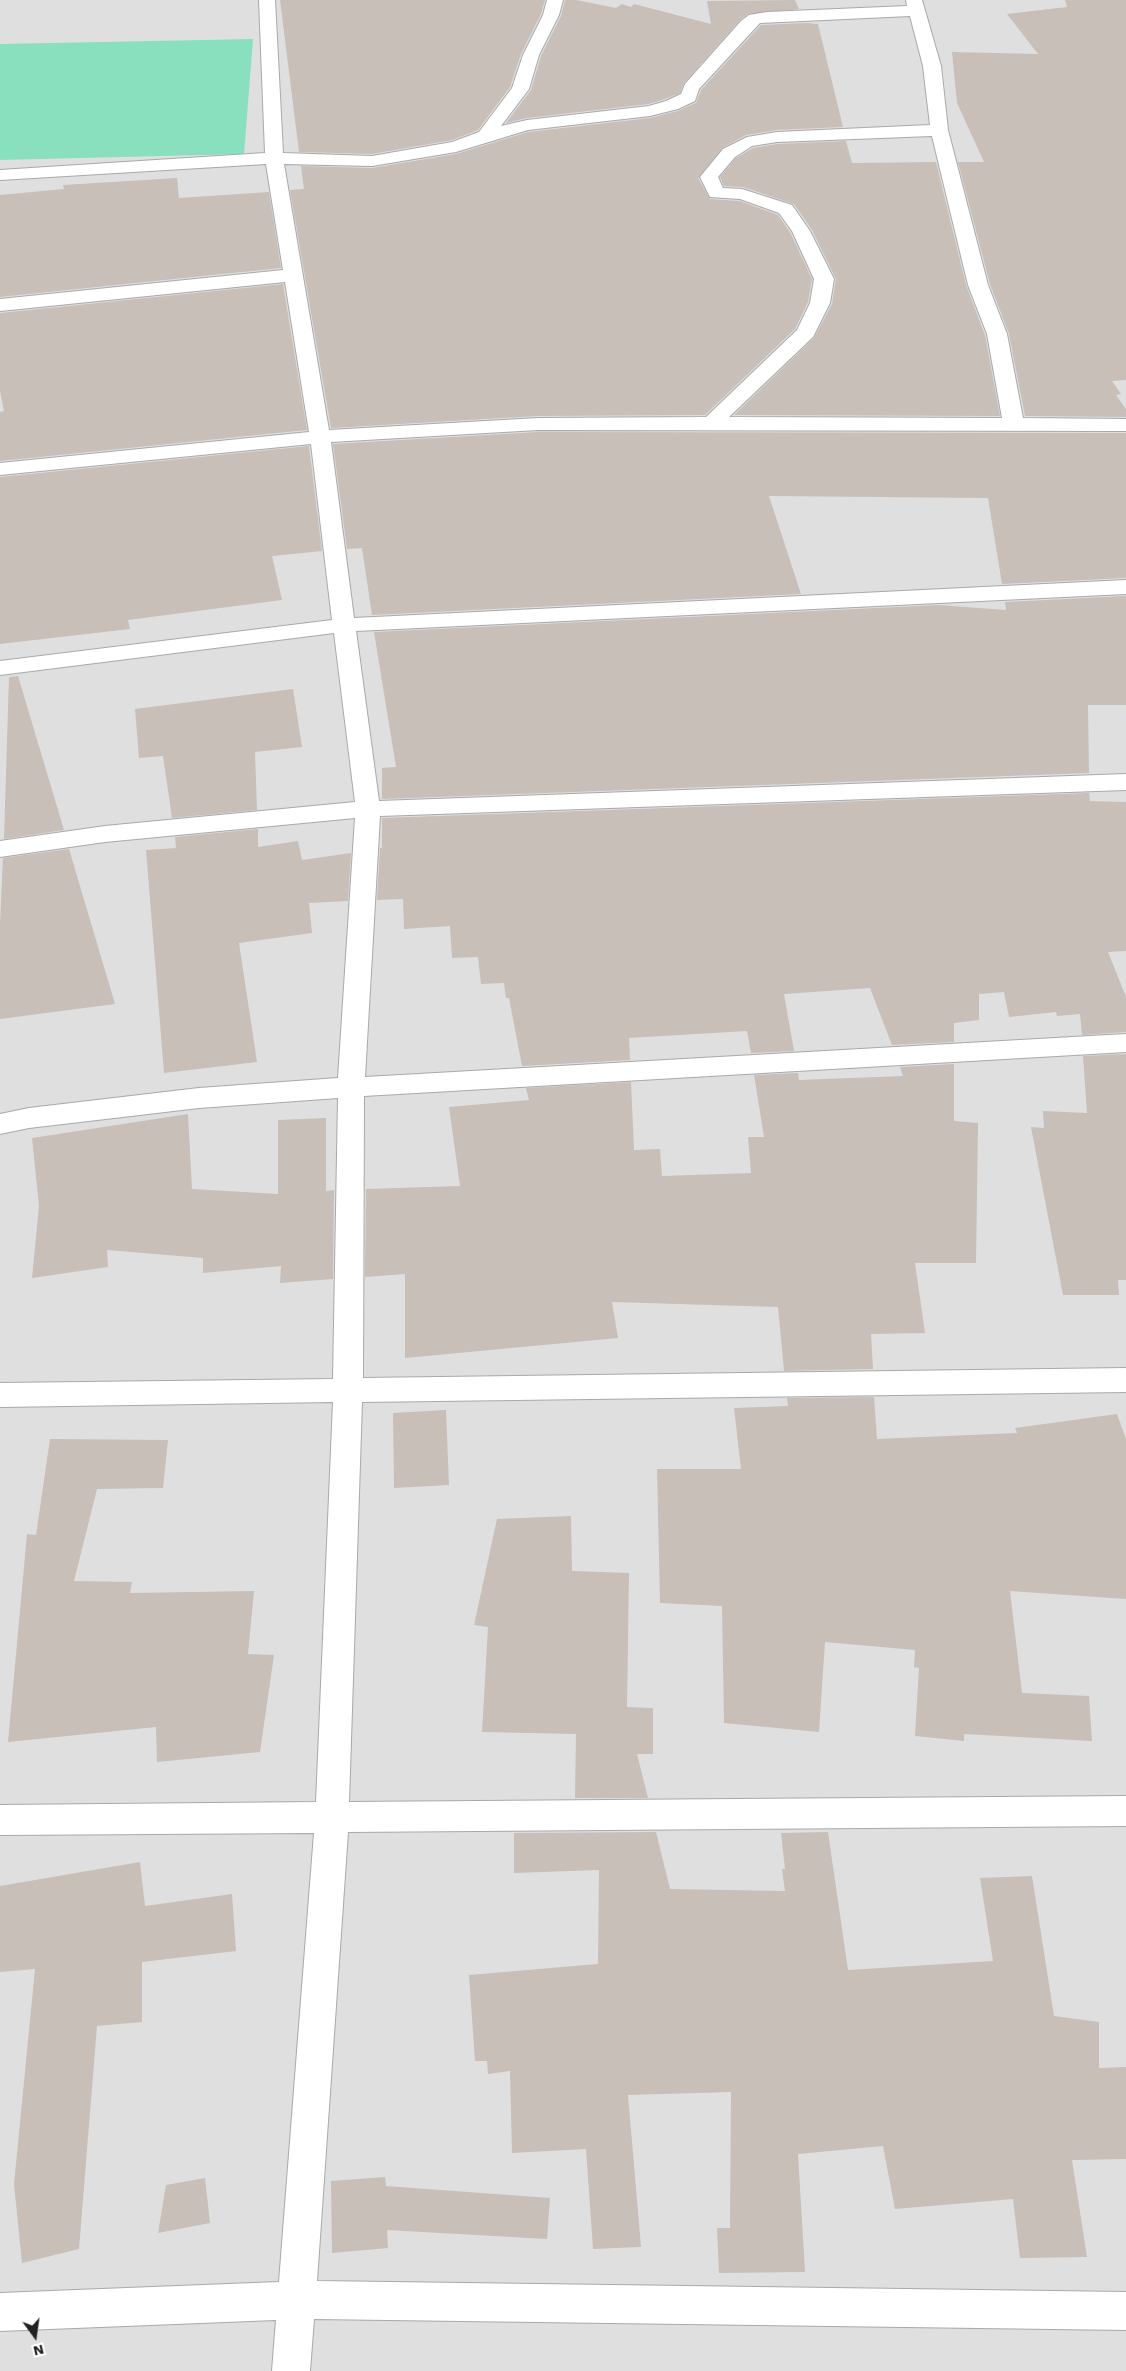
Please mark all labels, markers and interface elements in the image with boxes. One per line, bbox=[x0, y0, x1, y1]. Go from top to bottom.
north arrow bbox=[10, 2311, 60, 2361]
text: N bbox=[32, 2342, 46, 2360]

